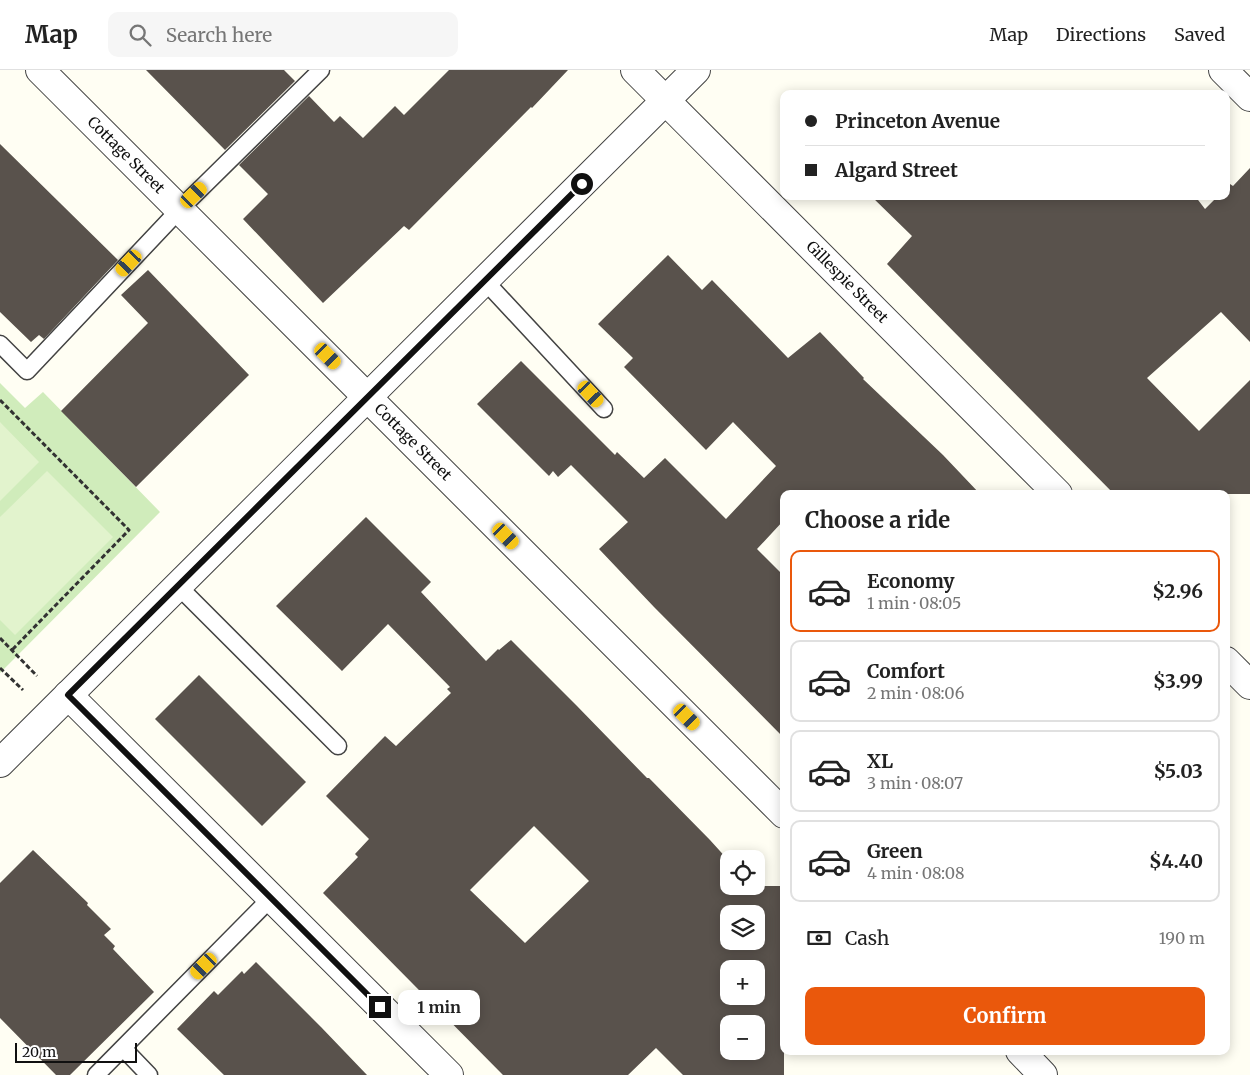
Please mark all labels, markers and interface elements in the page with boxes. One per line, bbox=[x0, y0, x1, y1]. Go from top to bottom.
search box bbox=[108, 12, 458, 57]
text: Map bbox=[25, 19, 78, 50]
icon: search bbox=[126, 21, 154, 49]
text: Search here bbox=[166, 23, 272, 47]
text: Map bbox=[990, 23, 1028, 46]
text: Directions bbox=[1056, 23, 1146, 46]
text: Saved bbox=[1174, 23, 1225, 46]
text: Princeton Avenue bbox=[835, 109, 1000, 133]
street label: Cottage Street bbox=[84, 112, 169, 197]
text: Algard Street bbox=[835, 158, 958, 182]
route start bbox=[571, 173, 593, 195]
car bbox=[177, 179, 210, 211]
street label: Gillespie Street bbox=[802, 237, 892, 327]
car bbox=[113, 247, 144, 279]
car bbox=[312, 340, 343, 372]
car bbox=[575, 378, 606, 410]
street label: Cottage Street bbox=[371, 399, 456, 484]
text: Choose a ride bbox=[805, 506, 950, 534]
car bbox=[490, 520, 521, 552]
icon: car bbox=[807, 569, 852, 614]
text: Economy bbox=[867, 569, 955, 593]
text: $2.96 bbox=[1152, 579, 1203, 603]
text: 1 min · 08:05 bbox=[867, 593, 961, 613]
icon: car bbox=[807, 659, 852, 704]
text: Comfort bbox=[867, 659, 945, 683]
text: $3.99 bbox=[1153, 669, 1203, 693]
text: 2 min · 08:06 bbox=[867, 683, 964, 703]
car bbox=[671, 701, 702, 733]
icon: car bbox=[807, 749, 852, 794]
text: XL bbox=[867, 749, 893, 773]
text: $5.03 bbox=[1154, 759, 1203, 783]
text: 3 min · 08:07 bbox=[867, 773, 963, 793]
icon: car bbox=[807, 839, 852, 884]
text: Green bbox=[867, 839, 923, 863]
text: $4.40 bbox=[1149, 849, 1203, 873]
map controls bbox=[720, 850, 765, 1060]
button: locate bbox=[720, 850, 765, 895]
text: 4 min · 08:08 bbox=[867, 863, 964, 883]
button: layers bbox=[720, 905, 765, 950]
icon: cash bbox=[805, 924, 833, 952]
text: Cash bbox=[845, 926, 889, 950]
text: 190 m bbox=[1159, 928, 1205, 948]
car bbox=[188, 950, 219, 982]
button: + bbox=[720, 960, 765, 1005]
button: Confirm bbox=[805, 987, 1205, 1045]
callout: 1 min bbox=[398, 990, 480, 1024]
route end bbox=[369, 996, 391, 1018]
text: 1 min bbox=[417, 997, 461, 1017]
button: − bbox=[720, 1015, 765, 1060]
scale bar bbox=[15, 1040, 138, 1063]
text: 20 m bbox=[22, 1043, 56, 1061]

